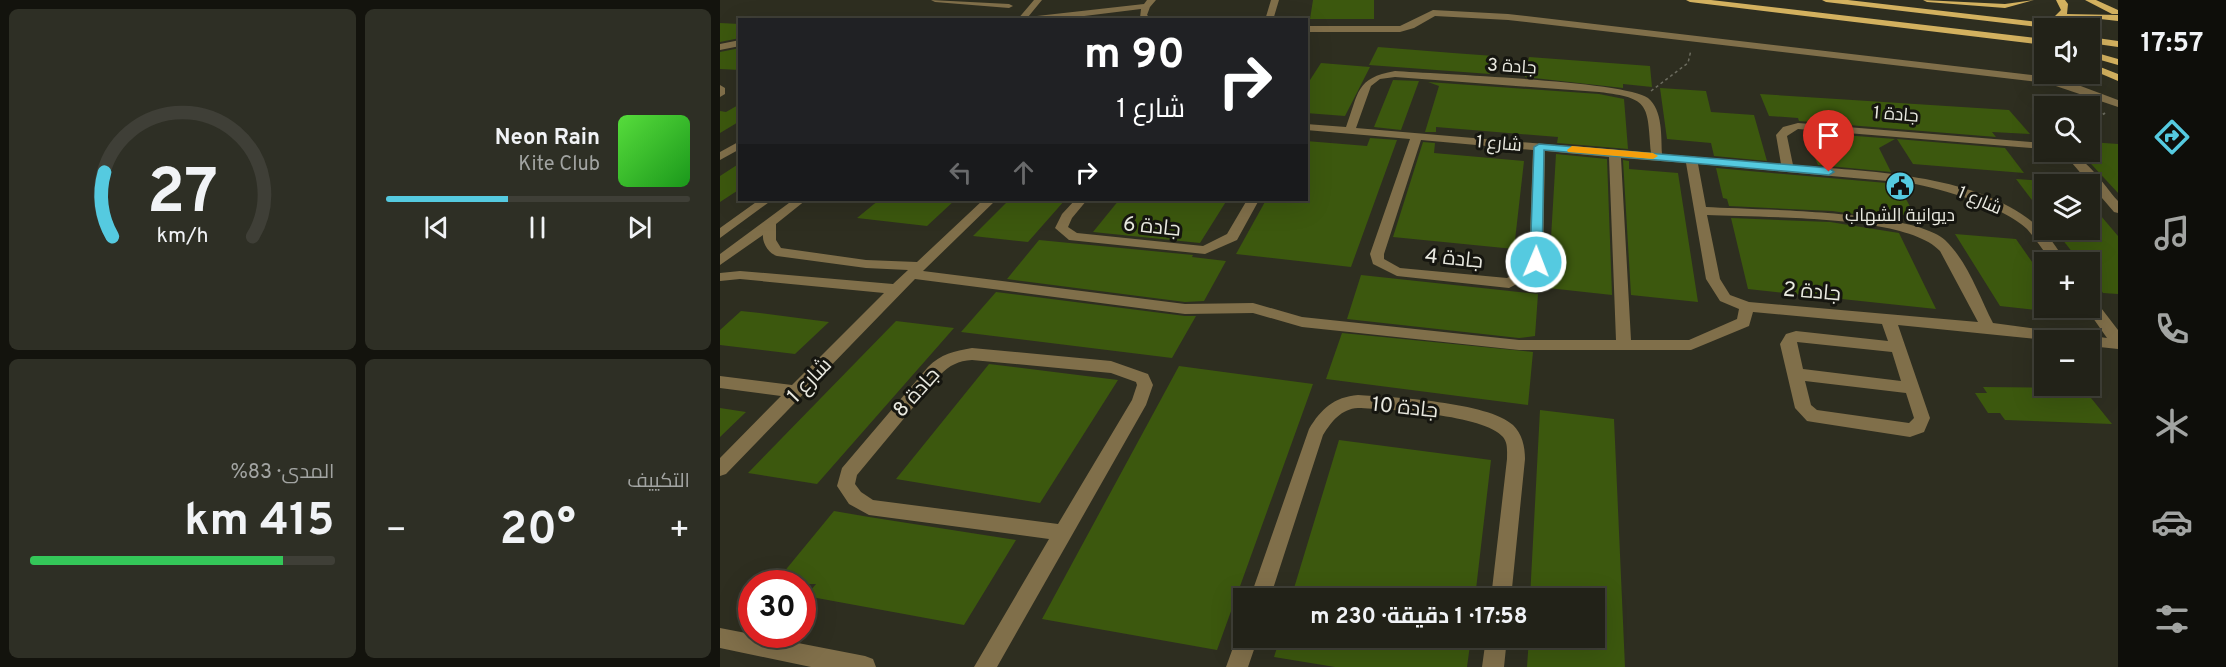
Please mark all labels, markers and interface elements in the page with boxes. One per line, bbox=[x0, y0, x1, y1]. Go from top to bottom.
map controls bbox=[2034, 18, 2100, 396]
button: sound bbox=[2034, 18, 2100, 84]
text: 17:57 bbox=[2141, 27, 2203, 61]
text: 90 m bbox=[1084, 30, 1185, 83]
icon: right bbox=[1206, 42, 1284, 120]
street label: جادة 3 bbox=[1486, 54, 1537, 81]
text: شارع 1 bbox=[1116, 93, 1185, 127]
button: search bbox=[2034, 96, 2100, 162]
street label: جادة 1 bbox=[1872, 102, 1920, 129]
pin bbox=[1803, 110, 1854, 172]
icon: directions bbox=[2151, 116, 2193, 158]
icon: arrive bbox=[1812, 119, 1845, 152]
text: Neon Rain bbox=[495, 125, 600, 152]
street label: شارع 1 bbox=[1475, 131, 1523, 158]
text: Kite Club bbox=[518, 152, 600, 178]
text: 27 bbox=[147, 156, 218, 235]
icon: left bbox=[944, 156, 977, 189]
icon: ahead bbox=[1007, 156, 1040, 189]
icon: right bbox=[1070, 156, 1103, 189]
public building icon: ديوانية الشهاب bbox=[1884, 170, 1916, 202]
button: layers bbox=[2034, 174, 2100, 240]
street label: شارع 1 bbox=[1954, 182, 2005, 221]
place label: ديوانية الشهاب bbox=[1845, 205, 1955, 228]
icon: previous bbox=[420, 211, 453, 244]
icon: pause bbox=[521, 211, 554, 244]
icon: next bbox=[623, 211, 656, 244]
street label: جادة 6 bbox=[1122, 211, 1182, 244]
icon: music bbox=[2151, 212, 2193, 254]
text: km/h bbox=[156, 223, 208, 250]
position arrow bbox=[1504, 230, 1568, 294]
street label: جادة 4 bbox=[1423, 243, 1484, 276]
button: + bbox=[2034, 252, 2100, 318]
street label: جادة 2 bbox=[1782, 277, 1842, 308]
icon: phone bbox=[2151, 308, 2193, 350]
button: − bbox=[2034, 330, 2100, 396]
street label: شارع 1 bbox=[782, 352, 838, 410]
street label: جادة 8 bbox=[888, 362, 947, 424]
street label: جادة 10 bbox=[1370, 392, 1439, 425]
icon: climate bbox=[2151, 405, 2193, 447]
text: المدى · 83% bbox=[230, 460, 335, 486]
text: التكييف bbox=[627, 469, 690, 495]
text: 415 km bbox=[184, 494, 335, 551]
icon: car bbox=[2151, 501, 2193, 543]
text: 20° bbox=[500, 503, 576, 560]
text: − bbox=[386, 511, 407, 553]
text: + bbox=[669, 511, 690, 553]
speed limit sign: 30 bbox=[738, 570, 816, 648]
icon: filters bbox=[2151, 598, 2193, 640]
text: 17:58 · 1 دقيقة · 230 m bbox=[1310, 604, 1528, 631]

